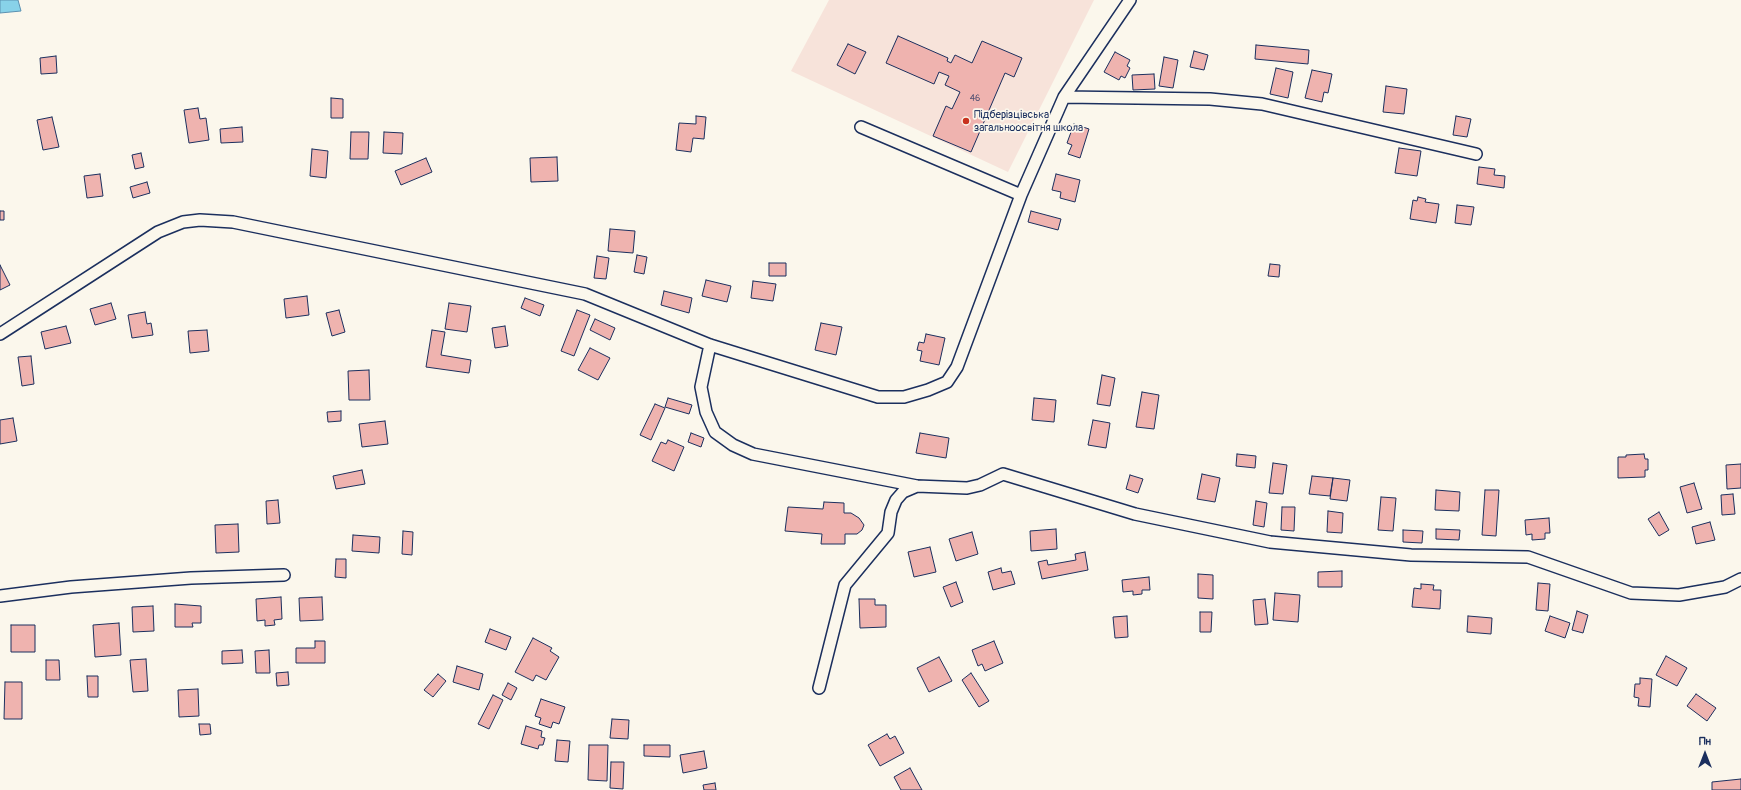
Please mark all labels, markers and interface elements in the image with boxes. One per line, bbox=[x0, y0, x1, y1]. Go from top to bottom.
house number: 46 bbox=[970, 94, 980, 104]
place label: Підберізцівська загальноосвітня школа bbox=[974, 108, 1083, 134]
marker: Підберізцівська загальноосвітня школа bbox=[961, 116, 971, 126]
north arrow bbox=[1685, 734, 1725, 774]
text: Пн bbox=[1699, 735, 1711, 748]

